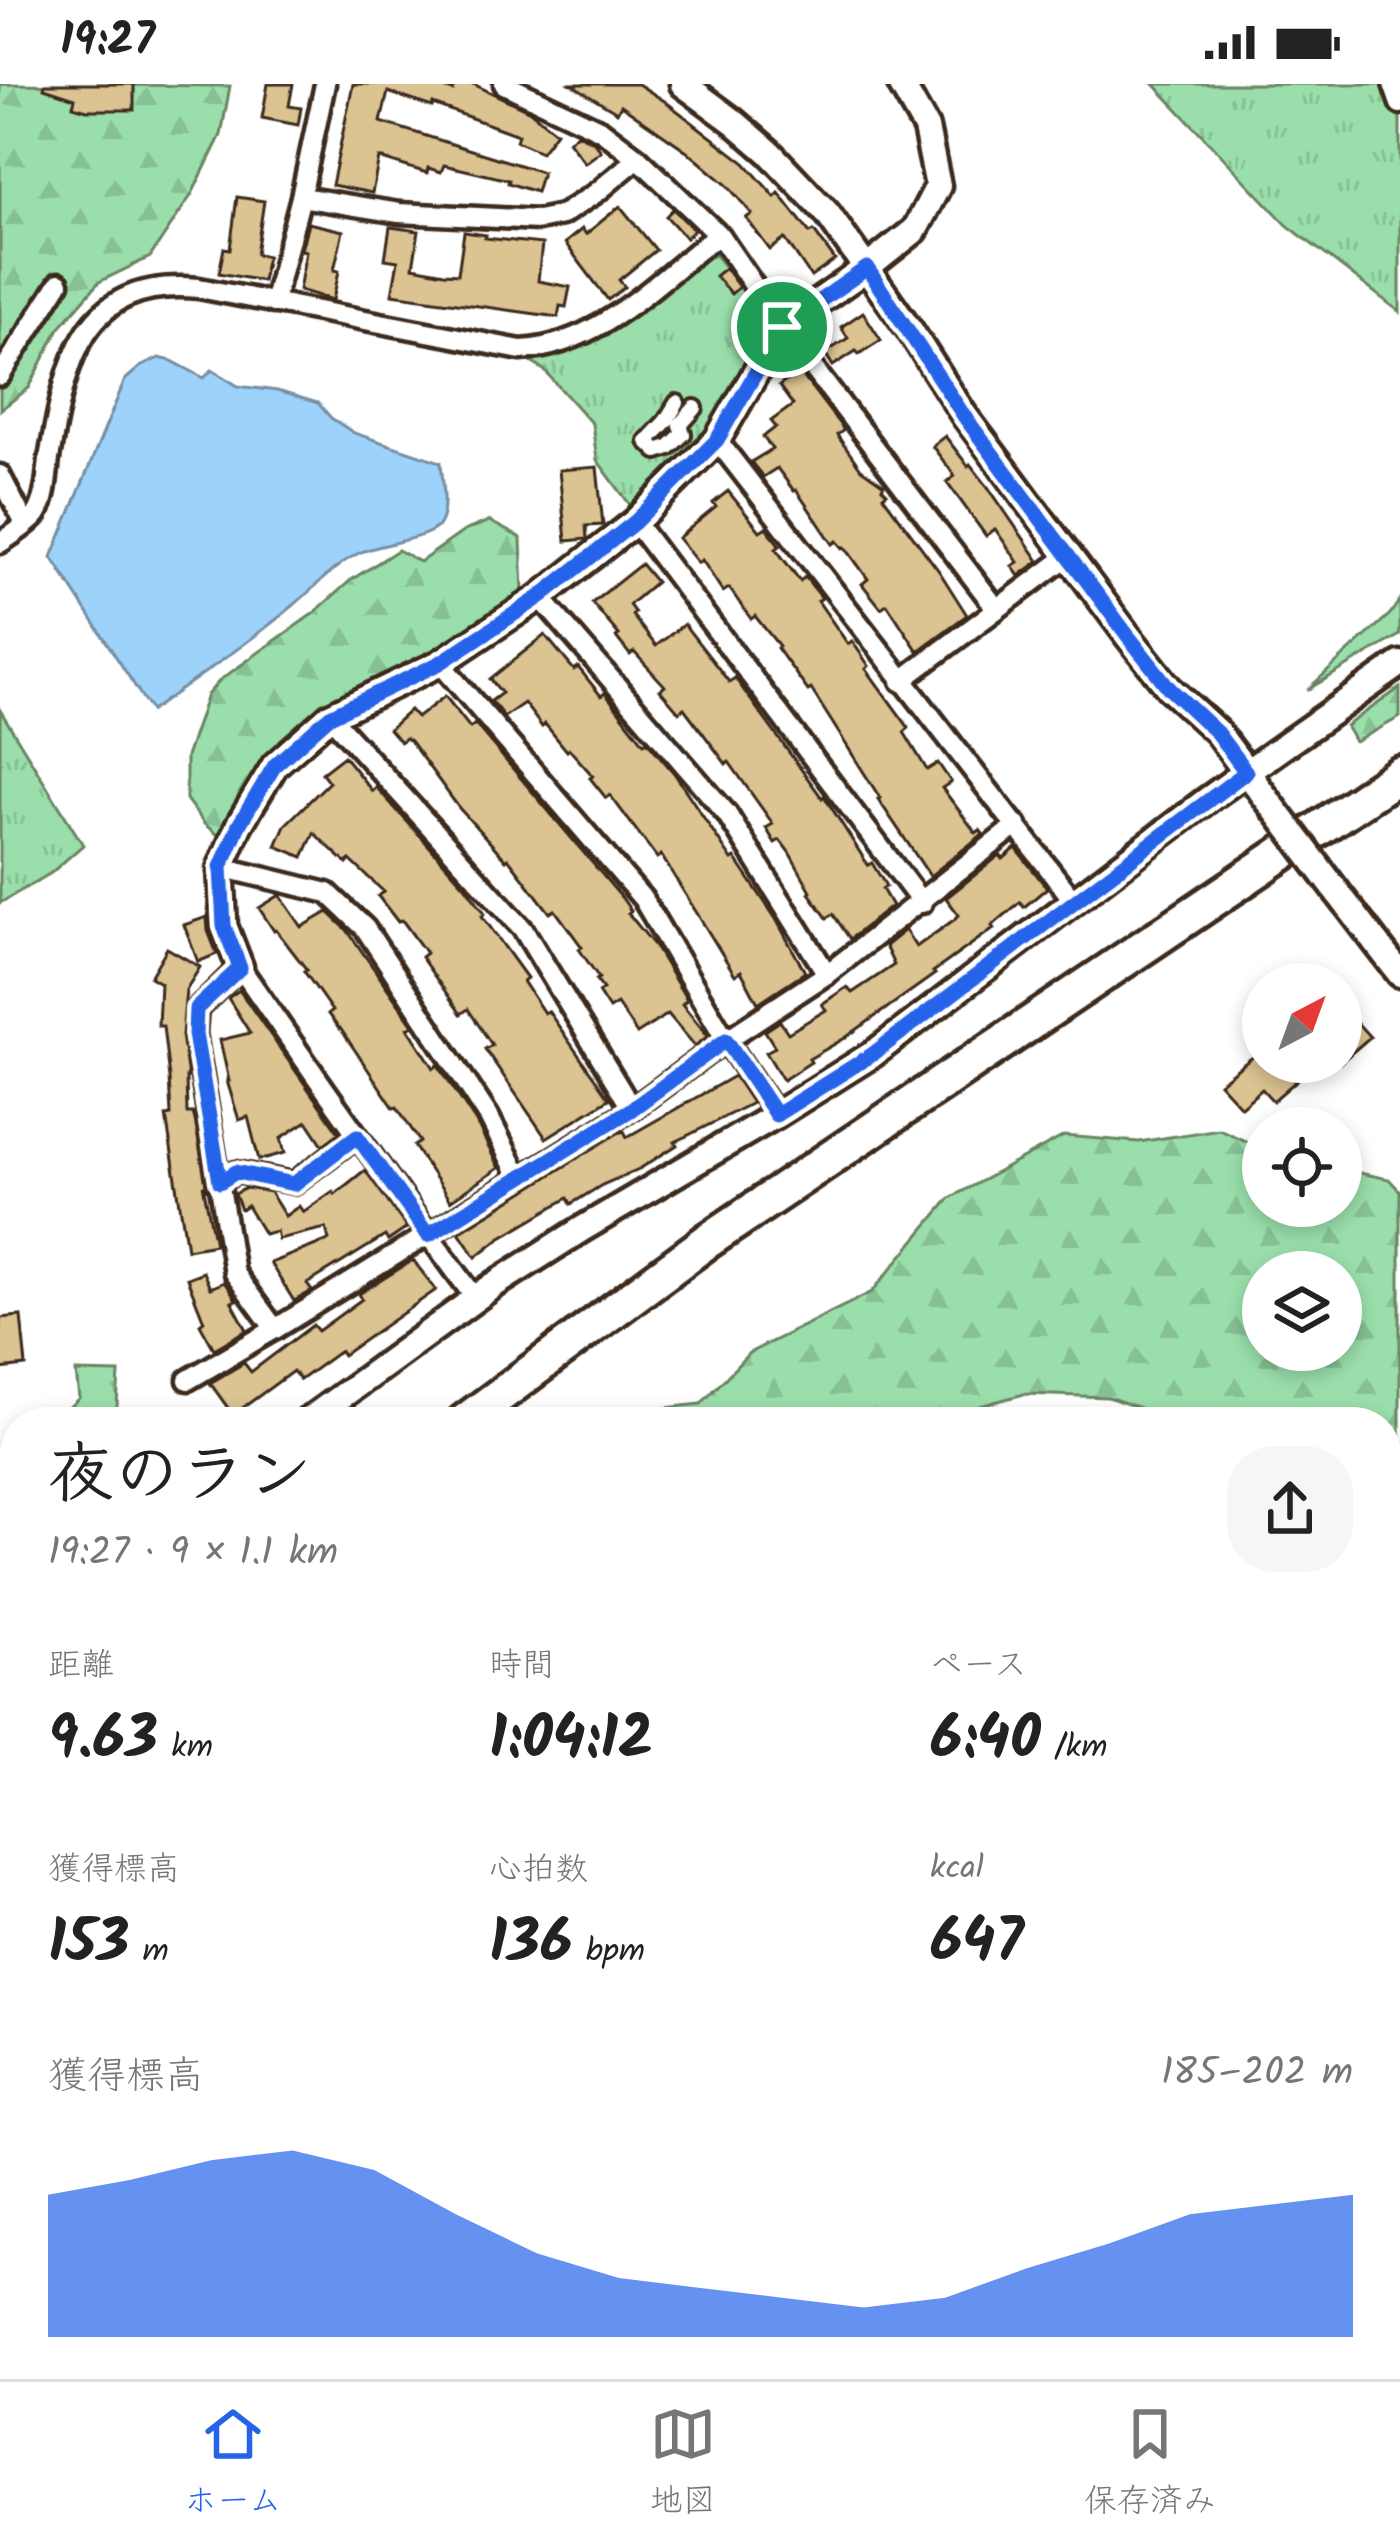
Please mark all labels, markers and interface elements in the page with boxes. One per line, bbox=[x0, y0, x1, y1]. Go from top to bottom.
text: 19:27 bbox=[60, 6, 155, 78]
pin bbox=[731, 276, 833, 378]
icon: arrive bbox=[749, 294, 815, 360]
north arrow bbox=[1242, 963, 1362, 1083]
map controls bbox=[1242, 963, 1362, 1371]
button: locate bbox=[1242, 1107, 1362, 1227]
button: layers bbox=[1242, 1251, 1362, 1371]
text: 夜のラン bbox=[48, 1425, 312, 1530]
button: share bbox=[1227, 1446, 1353, 1572]
text: 19:27 · 9 × 1.1 km bbox=[48, 1523, 338, 1585]
text: 距離 bbox=[48, 1640, 114, 1693]
text: 時間 bbox=[489, 1640, 555, 1693]
text: ペース bbox=[930, 1640, 1027, 1693]
text: 9.63 bbox=[48, 1693, 158, 1789]
text: 1:04:12 bbox=[489, 1693, 653, 1789]
text: 6:40 bbox=[930, 1693, 1041, 1789]
text: km bbox=[158, 1722, 213, 1775]
text: /km bbox=[1041, 1722, 1107, 1775]
text: kcal bbox=[930, 1843, 984, 1896]
text: 獲得標高 bbox=[48, 1844, 180, 1897]
text: 心拍数 bbox=[489, 1844, 588, 1897]
text: 647 bbox=[930, 1896, 1024, 1992]
text: 153 bbox=[48, 1897, 129, 1993]
text: 136 bbox=[489, 1897, 572, 1993]
text: m bbox=[129, 1926, 169, 1979]
text: bpm bbox=[572, 1926, 645, 1979]
text: 185–202 m bbox=[1161, 2043, 1353, 2105]
text: 獲得標高 bbox=[48, 2047, 204, 2109]
tab: ホーム bbox=[184, 2401, 282, 2529]
tab: 地図 bbox=[650, 2401, 716, 2529]
tab: 保存済み bbox=[1084, 2401, 1216, 2529]

